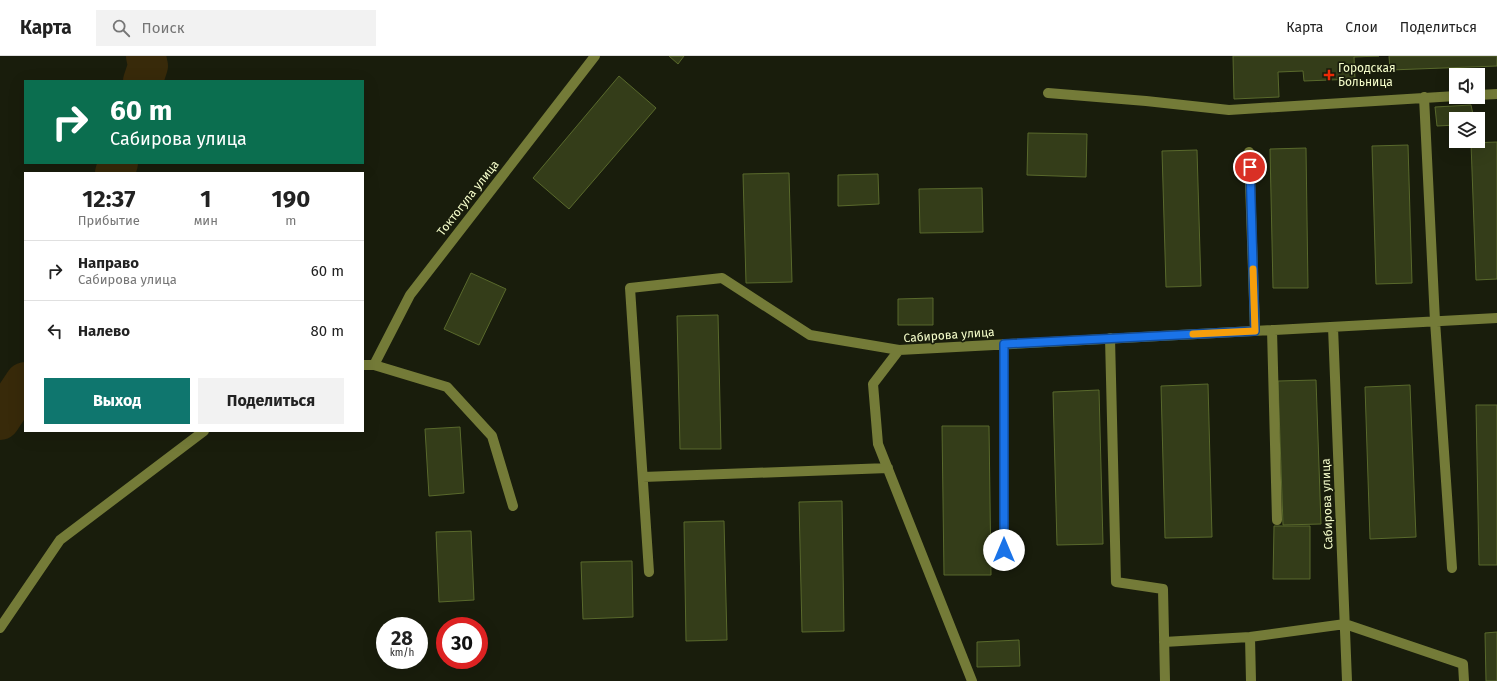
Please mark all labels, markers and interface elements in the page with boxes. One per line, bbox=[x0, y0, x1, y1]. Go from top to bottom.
search box bbox=[96, 10, 376, 46]
text: Карта bbox=[20, 16, 72, 39]
icon: search bbox=[110, 17, 132, 39]
text: Поиск bbox=[142, 19, 184, 37]
text: Карта bbox=[1286, 19, 1323, 36]
text: Слои bbox=[1345, 19, 1378, 36]
text: Поделиться bbox=[1400, 19, 1477, 36]
place label: Городская Больница bbox=[1338, 61, 1396, 89]
map controls bbox=[1449, 68, 1485, 148]
button: sound bbox=[1449, 68, 1485, 104]
marker: Городская Больница bbox=[1323, 69, 1335, 81]
text: 60 m bbox=[110, 94, 172, 127]
icon: right bbox=[44, 96, 96, 148]
button: layers bbox=[1449, 112, 1485, 148]
text: Сабирова улица bbox=[110, 128, 247, 150]
pin bbox=[1233, 150, 1267, 184]
icon: arrive bbox=[1239, 156, 1261, 178]
street label: Токтогула улица bbox=[434, 157, 502, 239]
text: 12:37 bbox=[82, 185, 135, 213]
text: 1 bbox=[200, 185, 211, 213]
text: 190 bbox=[272, 185, 310, 213]
text: Прибытие bbox=[78, 213, 140, 228]
text: мин bbox=[194, 213, 218, 228]
text: m bbox=[285, 213, 297, 228]
text: Направо bbox=[78, 254, 139, 272]
icon: right bbox=[44, 260, 66, 282]
text: 60 m bbox=[311, 262, 344, 280]
text: Сабирова улица bbox=[78, 272, 177, 287]
icon: left bbox=[44, 320, 66, 342]
text: Налево bbox=[78, 322, 130, 340]
text: 80 m bbox=[311, 322, 344, 340]
street label: Сабирова улица bbox=[903, 325, 995, 345]
button: Выход bbox=[44, 378, 190, 424]
button: Поделиться bbox=[198, 378, 344, 424]
street label: Сабирова улица bbox=[1318, 458, 1336, 550]
position arrow bbox=[983, 529, 1025, 571]
speed limit sign: 30 bbox=[436, 617, 488, 669]
text: 28 bbox=[391, 626, 413, 650]
text: km/h bbox=[390, 647, 414, 659]

